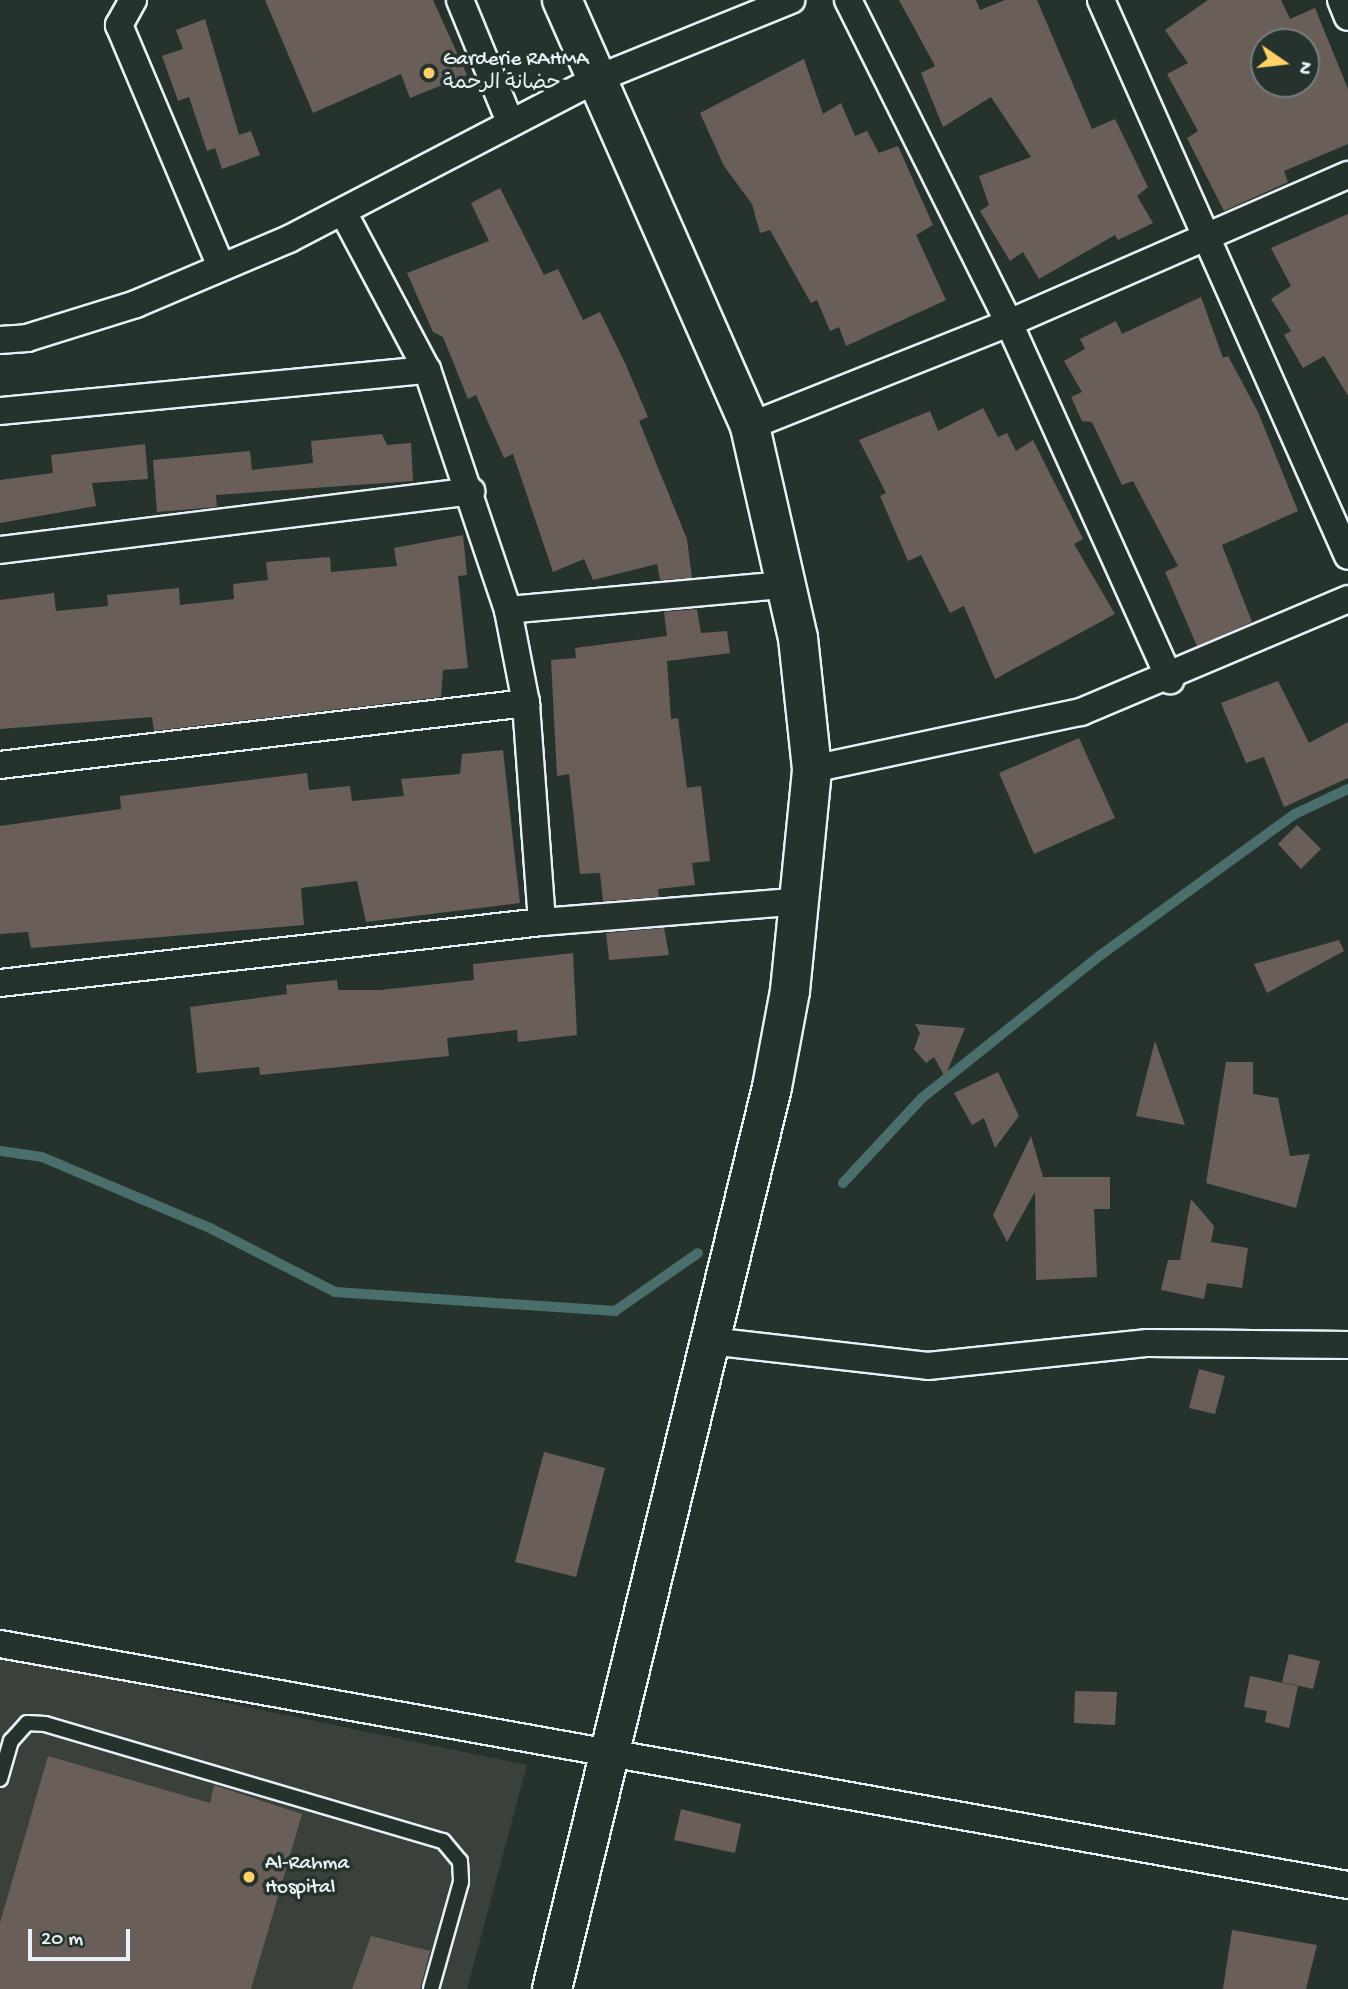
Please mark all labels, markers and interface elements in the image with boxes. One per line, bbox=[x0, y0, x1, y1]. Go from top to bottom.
north arrow bbox=[1250, 28, 1320, 98]
place label: Garderie RAHMA حضانة الرحمة bbox=[443, 48, 589, 98]
text: N bbox=[1291, 59, 1317, 77]
marker: Garderie RAHMA حضانة الرحمة bbox=[421, 65, 437, 81]
place label: Al-Rahma Hospital bbox=[265, 1852, 349, 1902]
marker: Al-Rahma Hospital bbox=[239, 1867, 259, 1887]
scale bar bbox=[32, 1916, 133, 1960]
text: 20 m bbox=[41, 1928, 83, 1953]

